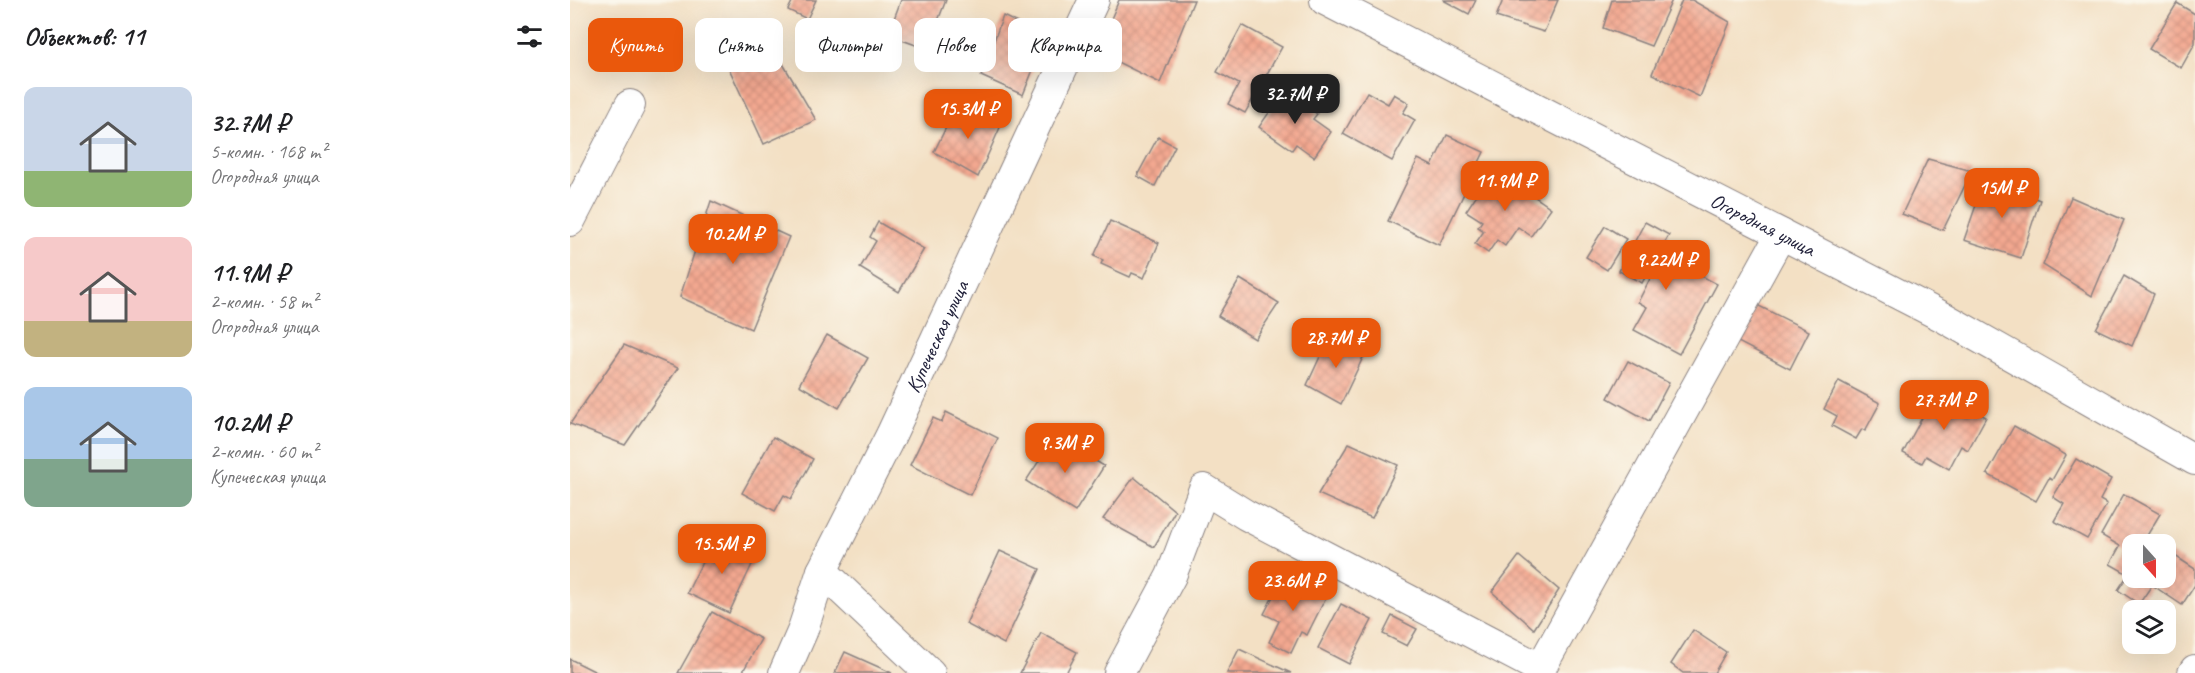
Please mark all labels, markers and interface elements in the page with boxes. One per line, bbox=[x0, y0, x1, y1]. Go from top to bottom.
chip: Купить bbox=[588, 18, 683, 72]
chip: Снять bbox=[695, 18, 783, 72]
chip: Фильтры bbox=[795, 18, 902, 72]
chip: Новое bbox=[914, 18, 996, 72]
chip: Квартира bbox=[1008, 18, 1122, 72]
text: Объектов: 11 bbox=[24, 20, 144, 53]
icon: filters bbox=[513, 20, 546, 53]
pin: 32.7M ₽ bbox=[1240, 74, 1350, 125]
text: 32.7M ₽ bbox=[1265, 81, 1325, 106]
pin: 15.3M ₽ bbox=[913, 89, 1023, 140]
text: 15.3M ₽ bbox=[938, 96, 998, 121]
text: 32.7M ₽ bbox=[210, 106, 289, 139]
icon: home bbox=[72, 111, 144, 183]
text: 5-комн. · 168 m² bbox=[210, 139, 327, 164]
pin: 11.9M ₽ bbox=[1450, 161, 1560, 212]
text: Огородная улица bbox=[210, 164, 319, 189]
text: 11.9M ₽ bbox=[1475, 168, 1535, 193]
pin: 15M ₽ bbox=[1960, 168, 2044, 219]
text: 15M ₽ bbox=[1978, 175, 2026, 200]
street label: Огородная улица bbox=[1706, 187, 1821, 263]
pin: 10.2M ₽ bbox=[678, 214, 788, 265]
text: 10.2M ₽ bbox=[703, 221, 763, 246]
pin: 9.22M ₽ bbox=[1611, 240, 1721, 291]
text: 9.22M ₽ bbox=[1636, 247, 1696, 272]
text: 11.9M ₽ bbox=[210, 256, 289, 289]
icon: home bbox=[72, 261, 144, 333]
street label: Купеческая улица bbox=[900, 275, 975, 397]
text: 2-комн. · 58 m² bbox=[210, 289, 318, 314]
text: Огородная улица bbox=[210, 314, 319, 339]
pin: 28.7M ₽ bbox=[1281, 318, 1391, 369]
text: 28.7M ₽ bbox=[1306, 325, 1366, 350]
pin: 27.7M ₽ bbox=[1889, 380, 1999, 431]
text: 27.7M ₽ bbox=[1914, 387, 1974, 412]
text: 10.2M ₽ bbox=[210, 406, 289, 439]
icon: home bbox=[72, 411, 144, 483]
pin: 9.3M ₽ bbox=[1016, 423, 1114, 474]
text: 9.3M ₽ bbox=[1039, 430, 1091, 455]
text: 2-комн. · 60 m² bbox=[210, 439, 318, 464]
text: Купеческая улица bbox=[210, 464, 325, 489]
pin: 15.5M ₽ bbox=[667, 524, 777, 575]
text: 15.5M ₽ bbox=[692, 531, 752, 556]
north arrow bbox=[2122, 534, 2176, 588]
map controls bbox=[2122, 534, 2176, 654]
pin: 23.6M ₽ bbox=[1238, 561, 1348, 612]
text: 23.6M ₽ bbox=[1262, 568, 1324, 593]
button: layers bbox=[2122, 600, 2176, 654]

